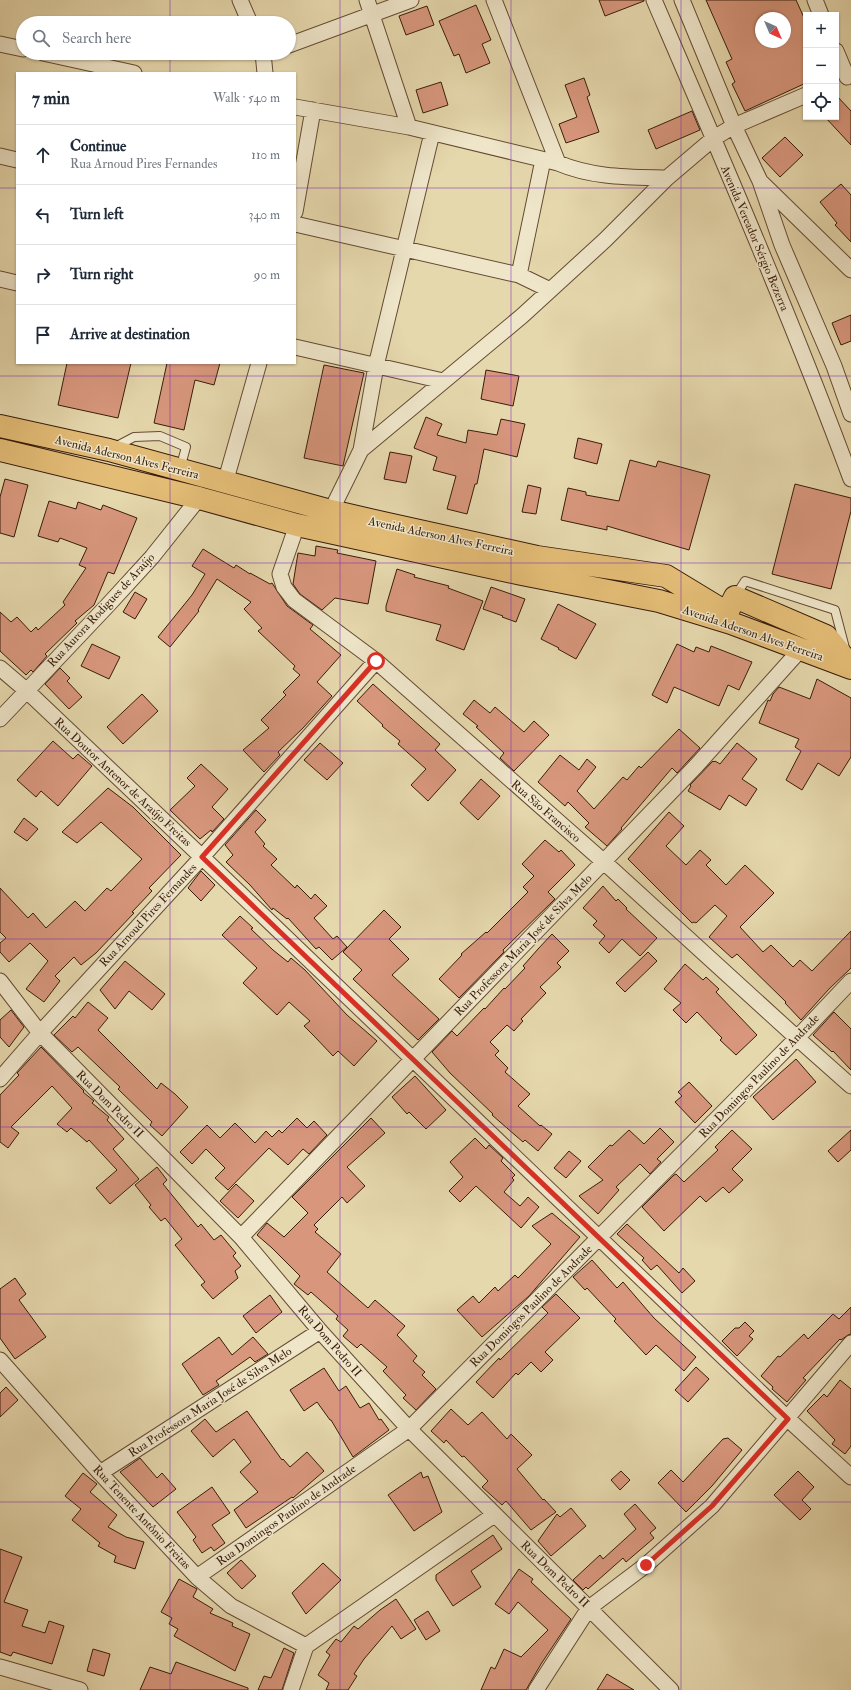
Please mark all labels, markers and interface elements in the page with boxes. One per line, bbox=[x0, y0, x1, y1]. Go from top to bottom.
north arrow bbox=[755, 12, 791, 48]
map controls bbox=[803, 12, 839, 120]
button: + bbox=[803, 12, 839, 48]
search box bbox=[16, 16, 296, 60]
icon: search bbox=[30, 27, 52, 49]
text: Search here bbox=[62, 29, 131, 48]
button: − bbox=[803, 48, 839, 84]
button: locate bbox=[803, 84, 839, 120]
text: 7 min bbox=[32, 88, 70, 109]
text: Walk · 540 m bbox=[213, 90, 280, 106]
text: Continue bbox=[70, 137, 126, 156]
icon: ahead bbox=[32, 144, 54, 166]
text: 110 m bbox=[251, 147, 280, 163]
text: Rua Arnoud Pires Fernandes bbox=[70, 156, 217, 172]
street label: Avenida Vereador Sérgio Bezerra bbox=[717, 162, 792, 314]
icon: left bbox=[32, 204, 54, 226]
text: Turn left bbox=[70, 205, 124, 224]
text: 340 m bbox=[249, 207, 280, 223]
icon: right bbox=[32, 264, 54, 286]
text: Turn right bbox=[70, 265, 133, 284]
text: 90 m bbox=[254, 267, 280, 283]
icon: arrive bbox=[32, 324, 54, 346]
text: Arrive at destination bbox=[70, 325, 190, 344]
street label: Avenida Aderson Alves Ferreira bbox=[52, 432, 201, 483]
street label: Avenida Aderson Alves Ferreira bbox=[366, 514, 516, 559]
street label: Rua Aurora Rodigues de Araújo bbox=[45, 550, 158, 670]
street label: Avenida Aderson Alves Ferreira bbox=[680, 602, 826, 665]
route start bbox=[367, 652, 385, 670]
street label: Rua Doutor Antenor de Araújo Freitas bbox=[51, 715, 195, 850]
street label: Rua São Francisco bbox=[508, 777, 584, 846]
street label: Rua Arnoud Pires Fernandes bbox=[96, 860, 200, 970]
street label: Rua Professora Maria José de Silva Melo bbox=[451, 871, 596, 1020]
street label: Rua Domingos Paulino de Andrade bbox=[696, 1011, 823, 1142]
street label: Rua Dom Pedro II bbox=[73, 1067, 147, 1141]
street label: Rua Domingos Paulino de Andrade bbox=[467, 1242, 596, 1371]
street label: Rua Dom Pedro II bbox=[295, 1303, 365, 1380]
street label: Rua Professora Maria José de Silva Melo bbox=[126, 1344, 295, 1461]
street label: Rua Domingos Paulino de Andrade bbox=[214, 1461, 359, 1569]
street label: Rua Tenente Antônio Freitas bbox=[89, 1462, 194, 1573]
street label: Rua Dom Pedro II bbox=[517, 1538, 592, 1611]
route end bbox=[637, 1556, 655, 1574]

